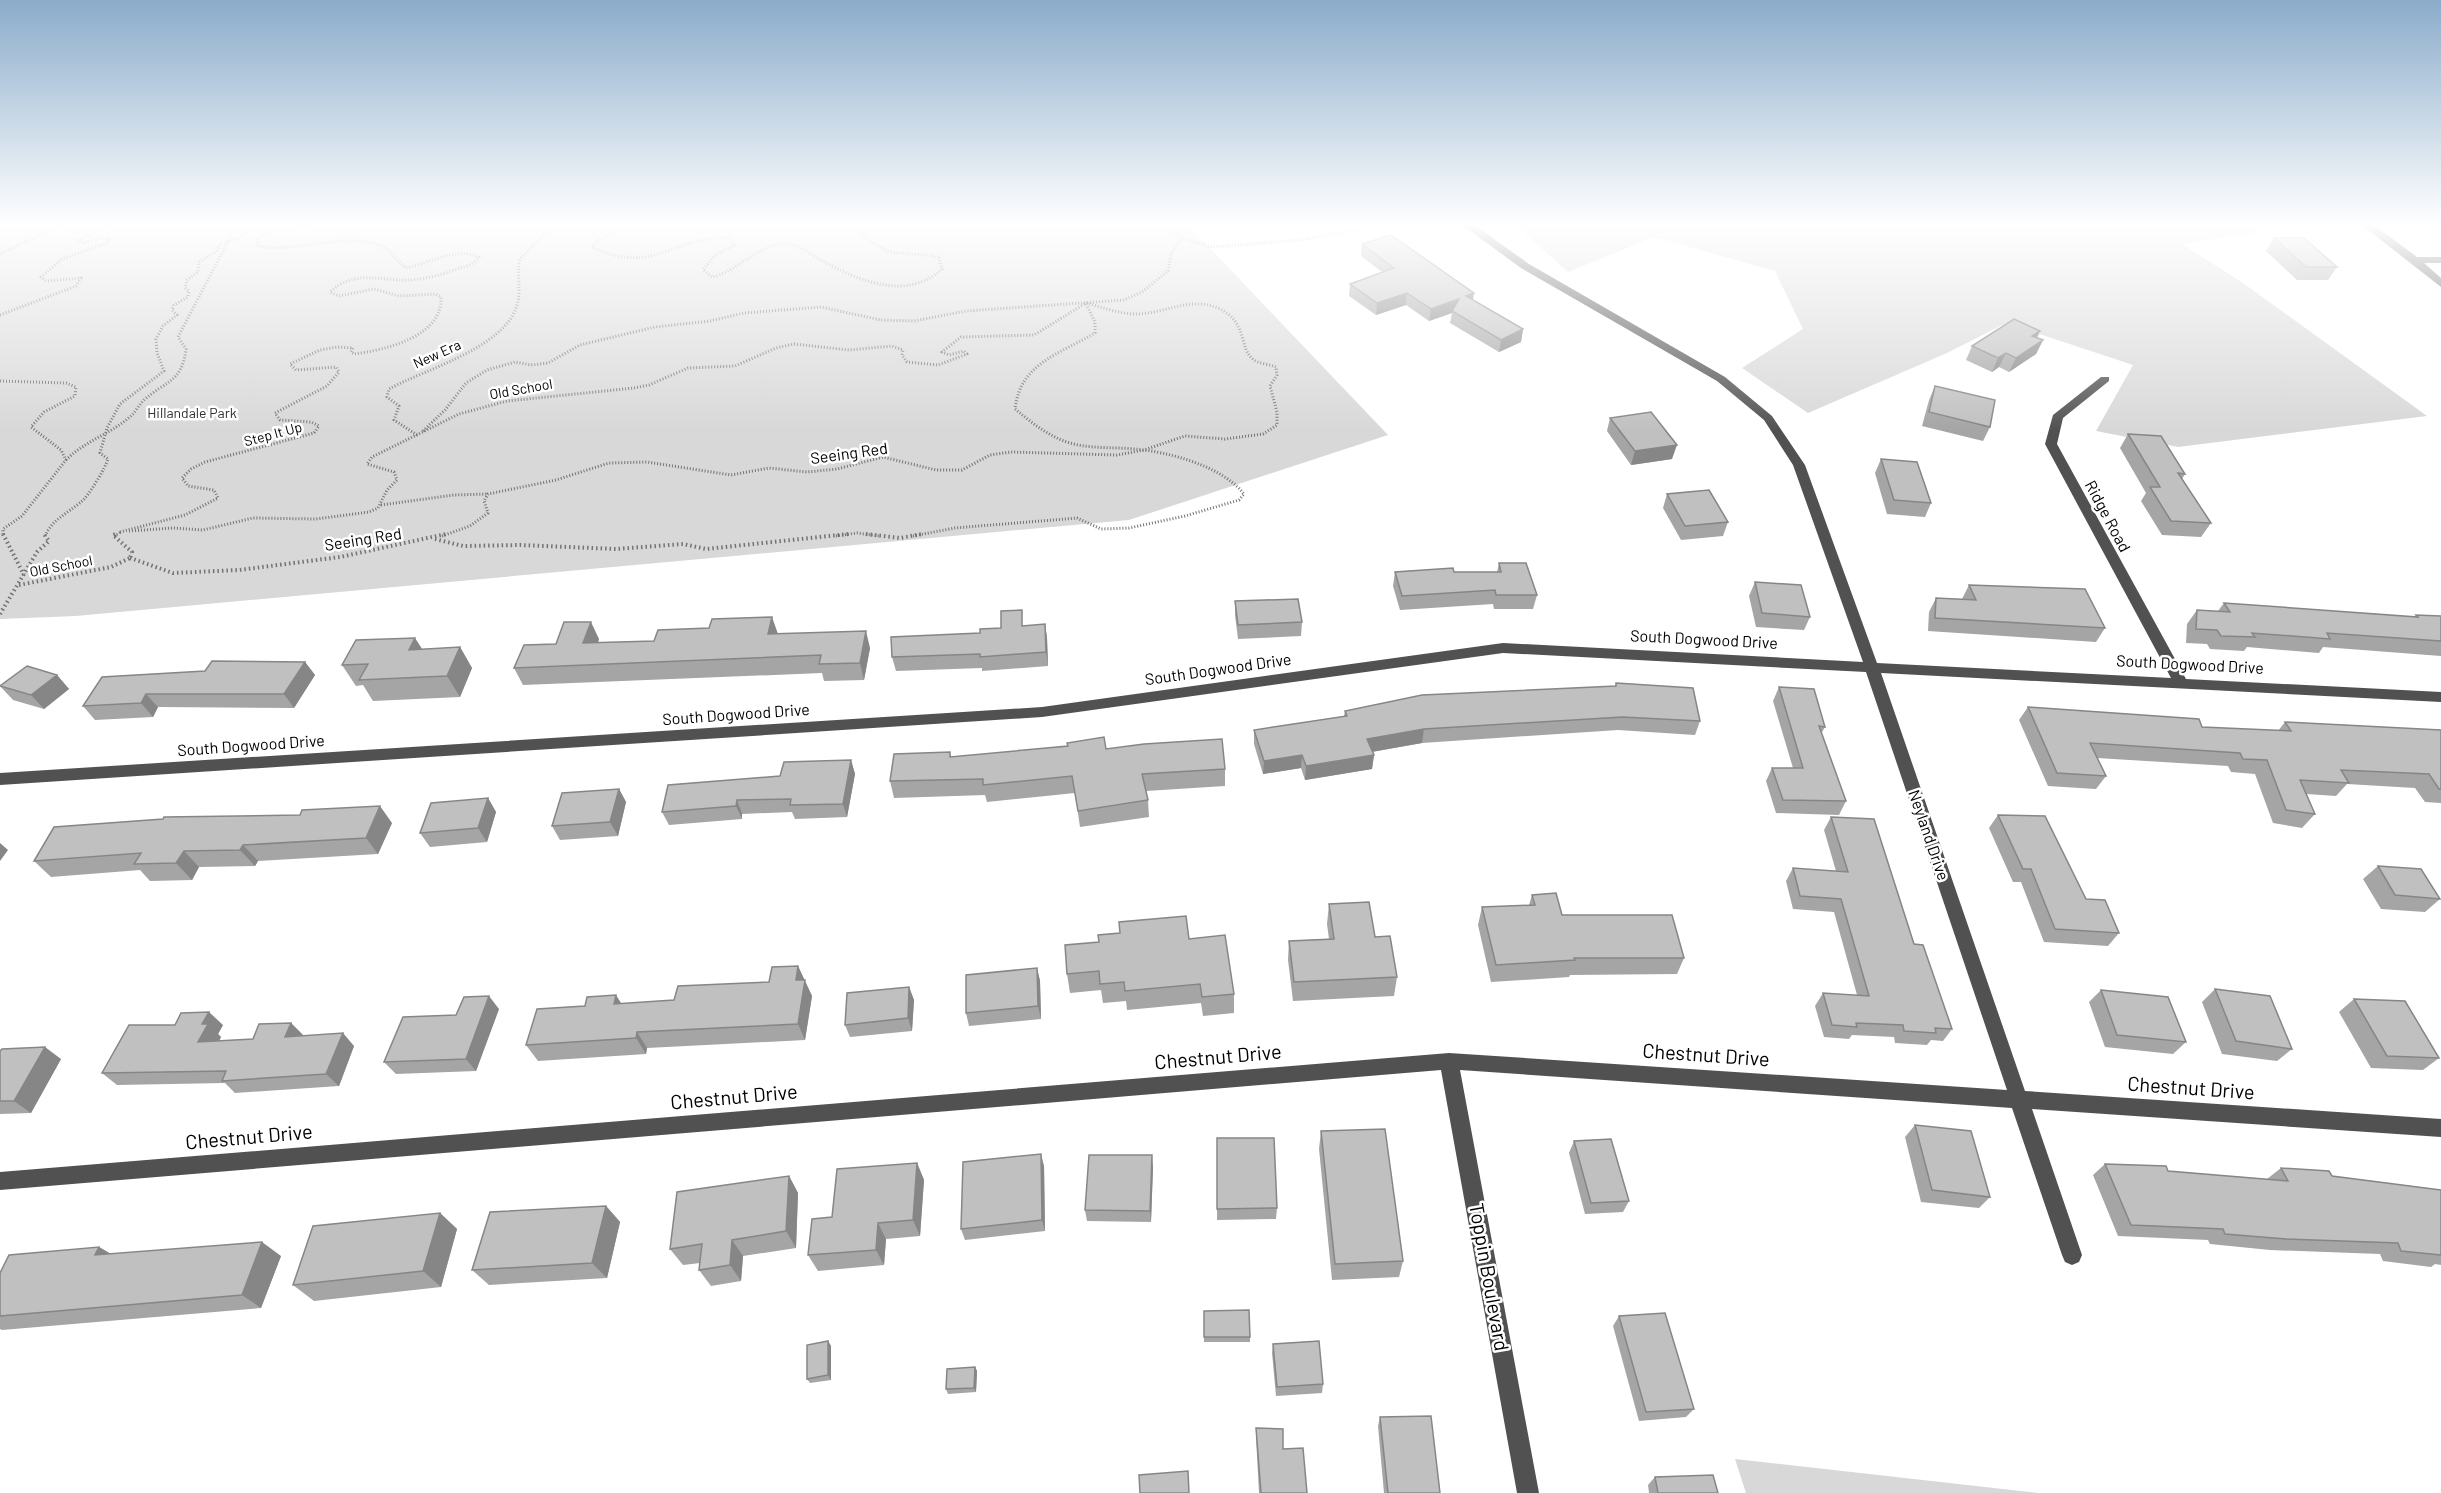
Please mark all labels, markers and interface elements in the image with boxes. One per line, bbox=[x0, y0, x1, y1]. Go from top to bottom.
street label: New Era bbox=[410, 336, 463, 372]
street label: Old School bbox=[488, 375, 554, 402]
park label: Hillandale Park bbox=[147, 404, 237, 421]
street label: Step It Up bbox=[242, 418, 304, 449]
street label: Seeing Red bbox=[809, 438, 889, 467]
street label: Ridge Road bbox=[2082, 477, 2135, 555]
street label: Seeing Red bbox=[323, 523, 403, 554]
street label: Old School bbox=[28, 551, 94, 580]
street label: South Dogwood Drive bbox=[1630, 625, 1778, 652]
street label: South Dogwood Drive bbox=[1143, 649, 1292, 688]
street label: South Dogwood Drive bbox=[2116, 650, 2264, 677]
street label: South Dogwood Drive bbox=[662, 699, 810, 728]
street label: South Dogwood Drive bbox=[177, 730, 325, 759]
street label: Neyland Drive bbox=[1905, 787, 1954, 883]
street label: Chestnut Drive bbox=[1153, 1038, 1282, 1074]
street label: Chestnut Drive bbox=[1642, 1038, 1770, 1070]
street label: Chestnut Drive bbox=[2127, 1071, 2255, 1103]
street label: Chestnut Drive bbox=[669, 1078, 798, 1114]
street label: Chestnut Drive bbox=[184, 1118, 313, 1154]
street label: Toppin Boulevard bbox=[1465, 1201, 1515, 1353]

